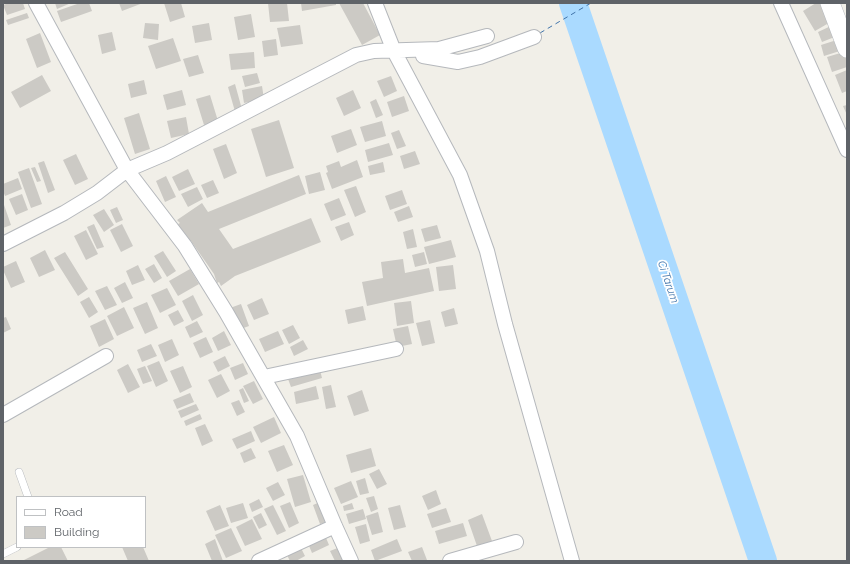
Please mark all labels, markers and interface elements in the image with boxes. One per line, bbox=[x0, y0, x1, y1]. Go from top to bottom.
water label: Ci Tarum bbox=[655, 259, 681, 305]
legend bbox=[16, 496, 146, 548]
text: Road bbox=[54, 505, 83, 519]
text: Building bbox=[54, 525, 100, 539]

